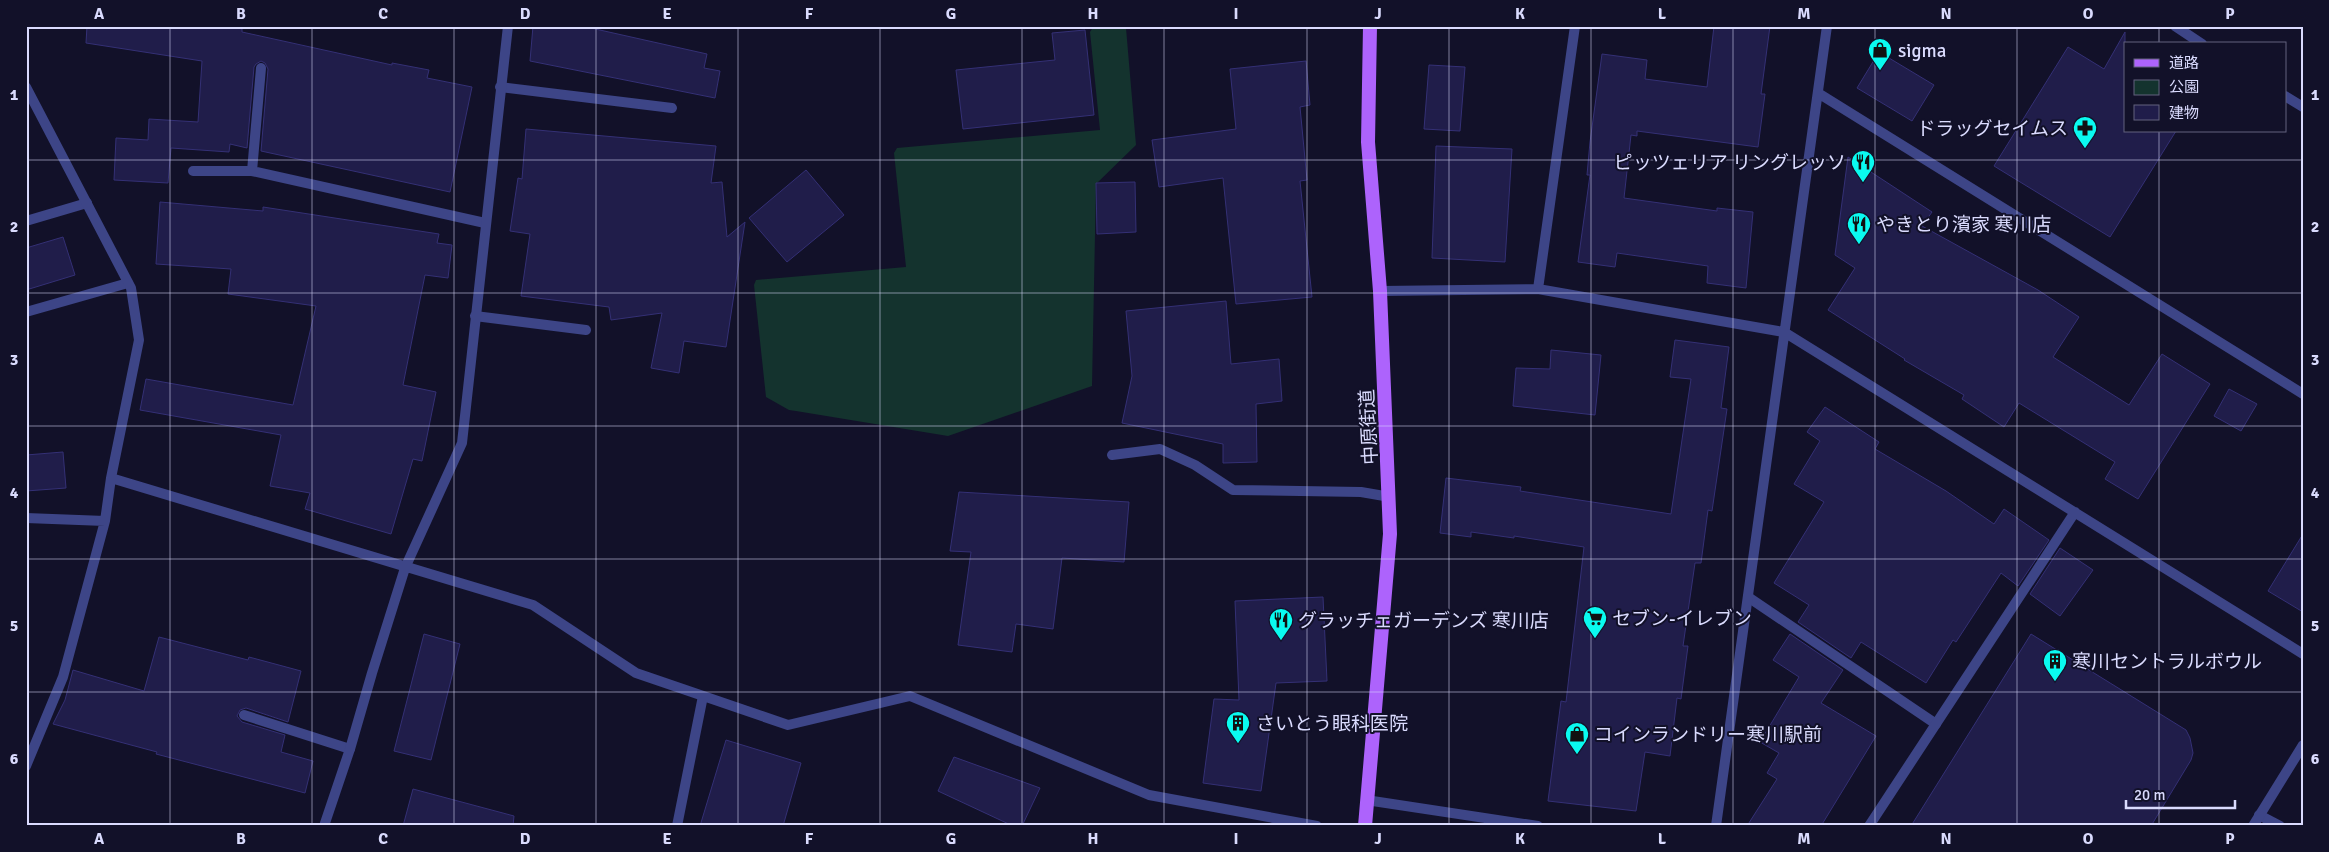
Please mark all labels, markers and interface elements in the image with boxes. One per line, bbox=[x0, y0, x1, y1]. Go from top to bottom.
text: A bbox=[94, 4, 105, 24]
text: B bbox=[236, 4, 246, 24]
text: C bbox=[378, 4, 388, 24]
text: D bbox=[520, 4, 531, 24]
text: E bbox=[662, 4, 672, 24]
text: F bbox=[805, 4, 814, 24]
text: G bbox=[946, 4, 956, 24]
text: H bbox=[1088, 4, 1098, 24]
text: I bbox=[1233, 4, 1239, 24]
text: J bbox=[1374, 4, 1382, 24]
text: K bbox=[1515, 4, 1525, 24]
text: L bbox=[1658, 4, 1667, 24]
text: M bbox=[1797, 4, 1811, 24]
text: N bbox=[1940, 4, 1952, 24]
text: O bbox=[2083, 4, 2094, 24]
text: P bbox=[2225, 4, 2235, 24]
shop icon: sigma bbox=[1867, 37, 1893, 71]
place label: sigma bbox=[1898, 39, 1946, 63]
legend bbox=[2124, 42, 2286, 132]
text: 道路 bbox=[2169, 54, 2199, 72]
text: 公園 bbox=[2169, 78, 2199, 96]
text: 1 bbox=[10, 85, 19, 105]
text: 1 bbox=[2311, 85, 2320, 105]
text: 建物 bbox=[2169, 104, 2199, 122]
pharmacy icon: ドラッグセイムス bbox=[2072, 115, 2098, 149]
place label: ドラッグセイムス bbox=[1916, 117, 2068, 141]
restaurant icon: ピッツェリア リングレッソ bbox=[1850, 149, 1876, 183]
place label: ピッツェリア リングレッソ bbox=[1614, 151, 1846, 175]
restaurant icon: やきとり濱家 寒川店 bbox=[1846, 211, 1872, 245]
place label: やきとり濱家 寒川店 bbox=[1876, 213, 2051, 237]
text: 2 bbox=[10, 217, 18, 237]
text: 2 bbox=[2311, 217, 2319, 237]
text: 3 bbox=[10, 350, 18, 370]
text: 3 bbox=[2311, 350, 2319, 370]
street label: 中原街道 bbox=[1355, 388, 1383, 466]
text: 4 bbox=[10, 483, 19, 503]
text: 4 bbox=[2311, 483, 2320, 503]
supermarket icon: セブン-イレブン bbox=[1582, 605, 1608, 639]
restaurant icon: グラッチェガーデンズ 寒川店 bbox=[1268, 607, 1294, 641]
place label: セブン-イレブン bbox=[1612, 607, 1752, 631]
place label: グラッチェガーデンズ 寒川店 bbox=[1298, 609, 1549, 633]
text: 5 bbox=[10, 616, 18, 636]
text: 5 bbox=[2311, 616, 2319, 636]
building icon: 寒川セントラルボウル bbox=[2042, 648, 2068, 682]
place label: 寒川セントラルボウル bbox=[2072, 650, 2262, 674]
building icon: さいとう眼科医院 bbox=[1225, 710, 1251, 744]
place label: さいとう眼科医院 bbox=[1256, 712, 1408, 736]
shop icon: コインランドリー寒川駅前 bbox=[1564, 721, 1590, 755]
place label: コインランドリー寒川駅前 bbox=[1594, 723, 1822, 747]
text: 6 bbox=[10, 749, 19, 769]
text: 6 bbox=[2311, 749, 2320, 769]
scale bar bbox=[2126, 777, 2235, 809]
text: 20 m bbox=[2134, 786, 2165, 804]
text: A bbox=[94, 829, 105, 849]
text: B bbox=[236, 829, 246, 849]
text: C bbox=[378, 829, 388, 849]
text: D bbox=[520, 829, 531, 849]
text: E bbox=[662, 829, 672, 849]
text: F bbox=[805, 829, 814, 849]
text: G bbox=[946, 829, 956, 849]
text: H bbox=[1088, 829, 1098, 849]
text: I bbox=[1233, 829, 1239, 849]
text: J bbox=[1374, 829, 1382, 849]
text: K bbox=[1515, 829, 1525, 849]
text: L bbox=[1658, 829, 1667, 849]
text: M bbox=[1797, 829, 1811, 849]
text: N bbox=[1940, 829, 1952, 849]
text: O bbox=[2083, 829, 2094, 849]
text: P bbox=[2225, 829, 2235, 849]

